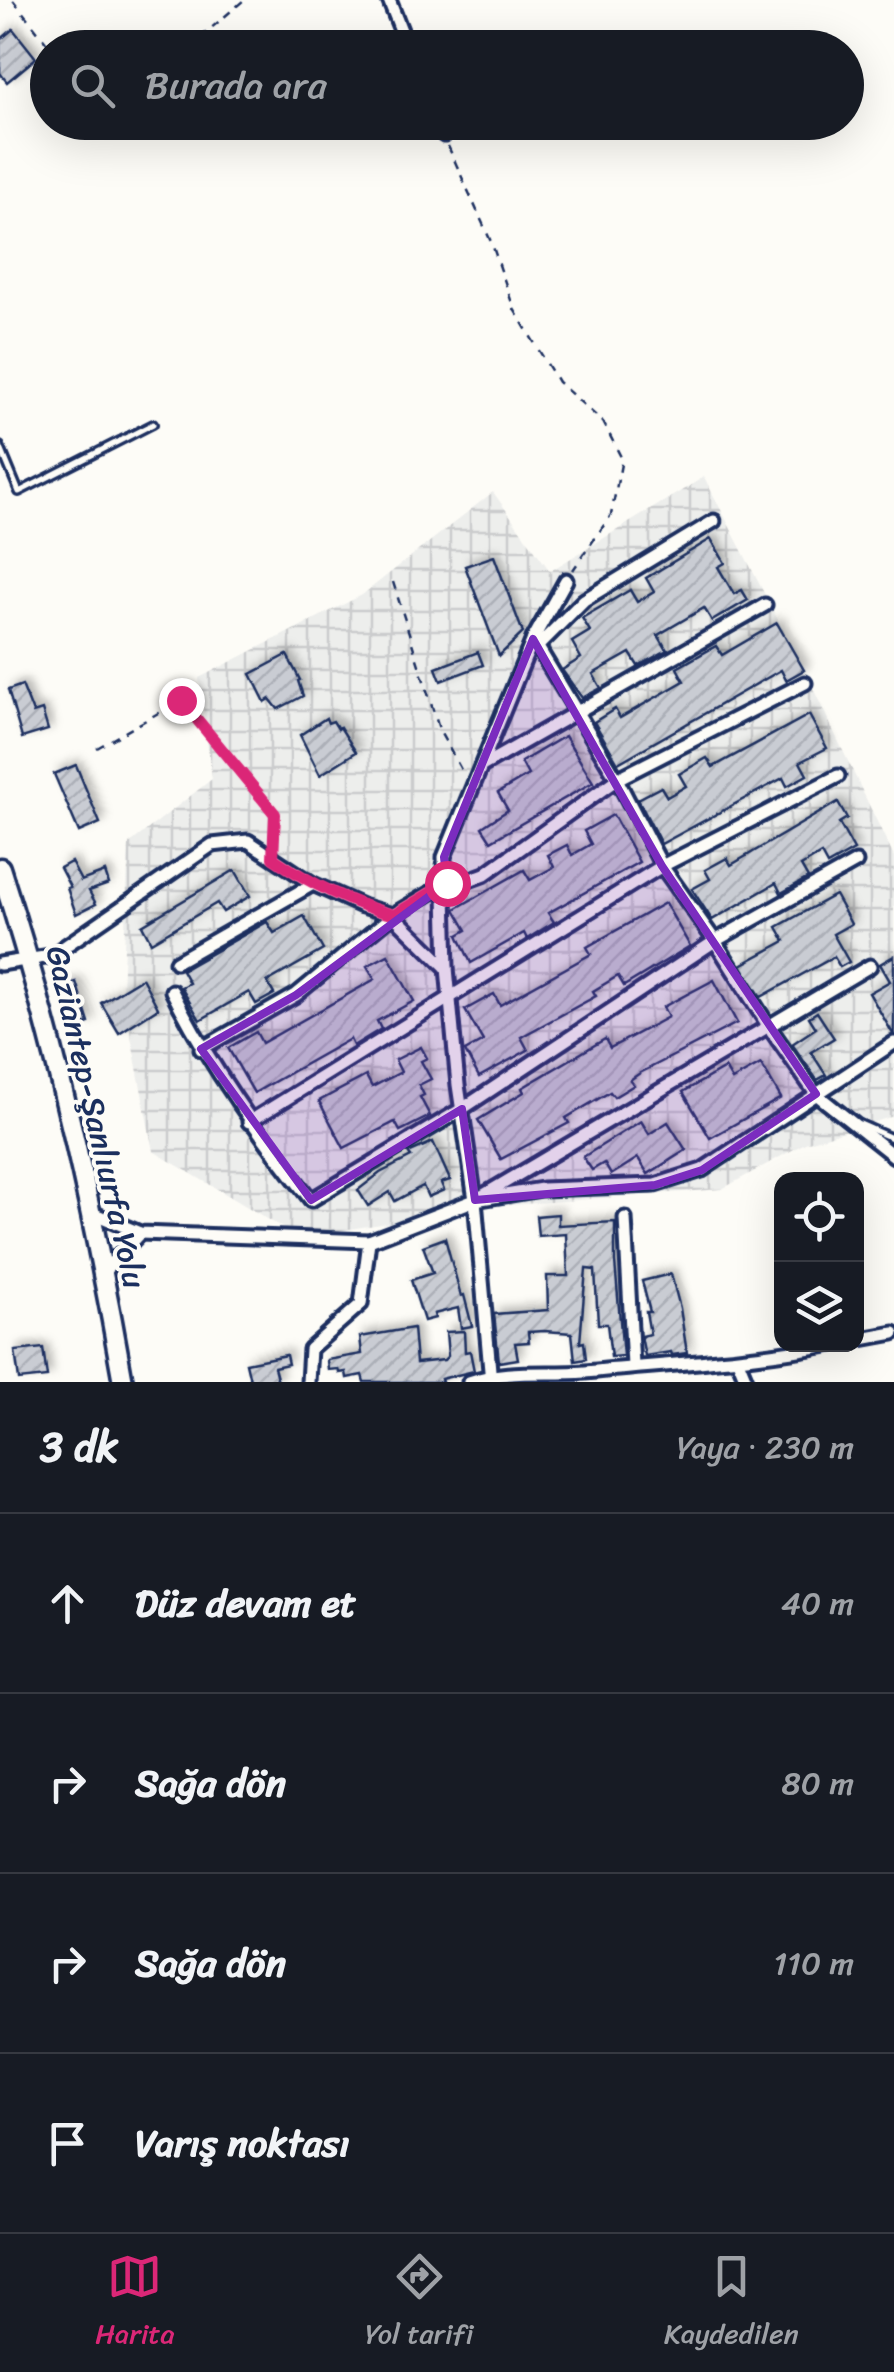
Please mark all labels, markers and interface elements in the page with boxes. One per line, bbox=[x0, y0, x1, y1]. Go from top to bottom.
search box bbox=[30, 30, 864, 140]
text: Burada ara bbox=[145, 52, 327, 119]
icon: search bbox=[65, 58, 120, 113]
route end bbox=[159, 678, 205, 724]
route start bbox=[425, 861, 471, 907]
street label: Gaziantep-Şanlıurfa Yolu bbox=[29, 940, 163, 1294]
map controls bbox=[774, 1172, 864, 1352]
button: locate bbox=[774, 1172, 864, 1262]
button: layers bbox=[774, 1262, 864, 1352]
text: 3 dk bbox=[40, 1410, 118, 1484]
text: Yaya · 230 m bbox=[677, 1419, 854, 1476]
text: Düz devam et bbox=[135, 1570, 356, 1637]
text: 40 m bbox=[781, 1575, 854, 1632]
icon: ahead bbox=[40, 1576, 95, 1631]
text: Sağa dön bbox=[135, 1750, 286, 1817]
text: 80 m bbox=[782, 1755, 854, 1812]
icon: right bbox=[40, 1756, 95, 1811]
text: Sağa dön bbox=[135, 1930, 286, 1997]
text: 110 m bbox=[773, 1935, 854, 1992]
icon: right bbox=[40, 1936, 95, 1991]
text: Varış noktası bbox=[135, 2110, 350, 2177]
icon: arrive bbox=[40, 2116, 95, 2171]
tab: Harita bbox=[95, 2249, 175, 2358]
tab: Yol tarifi bbox=[365, 2249, 473, 2358]
tab: Kaydedilen bbox=[664, 2249, 799, 2358]

